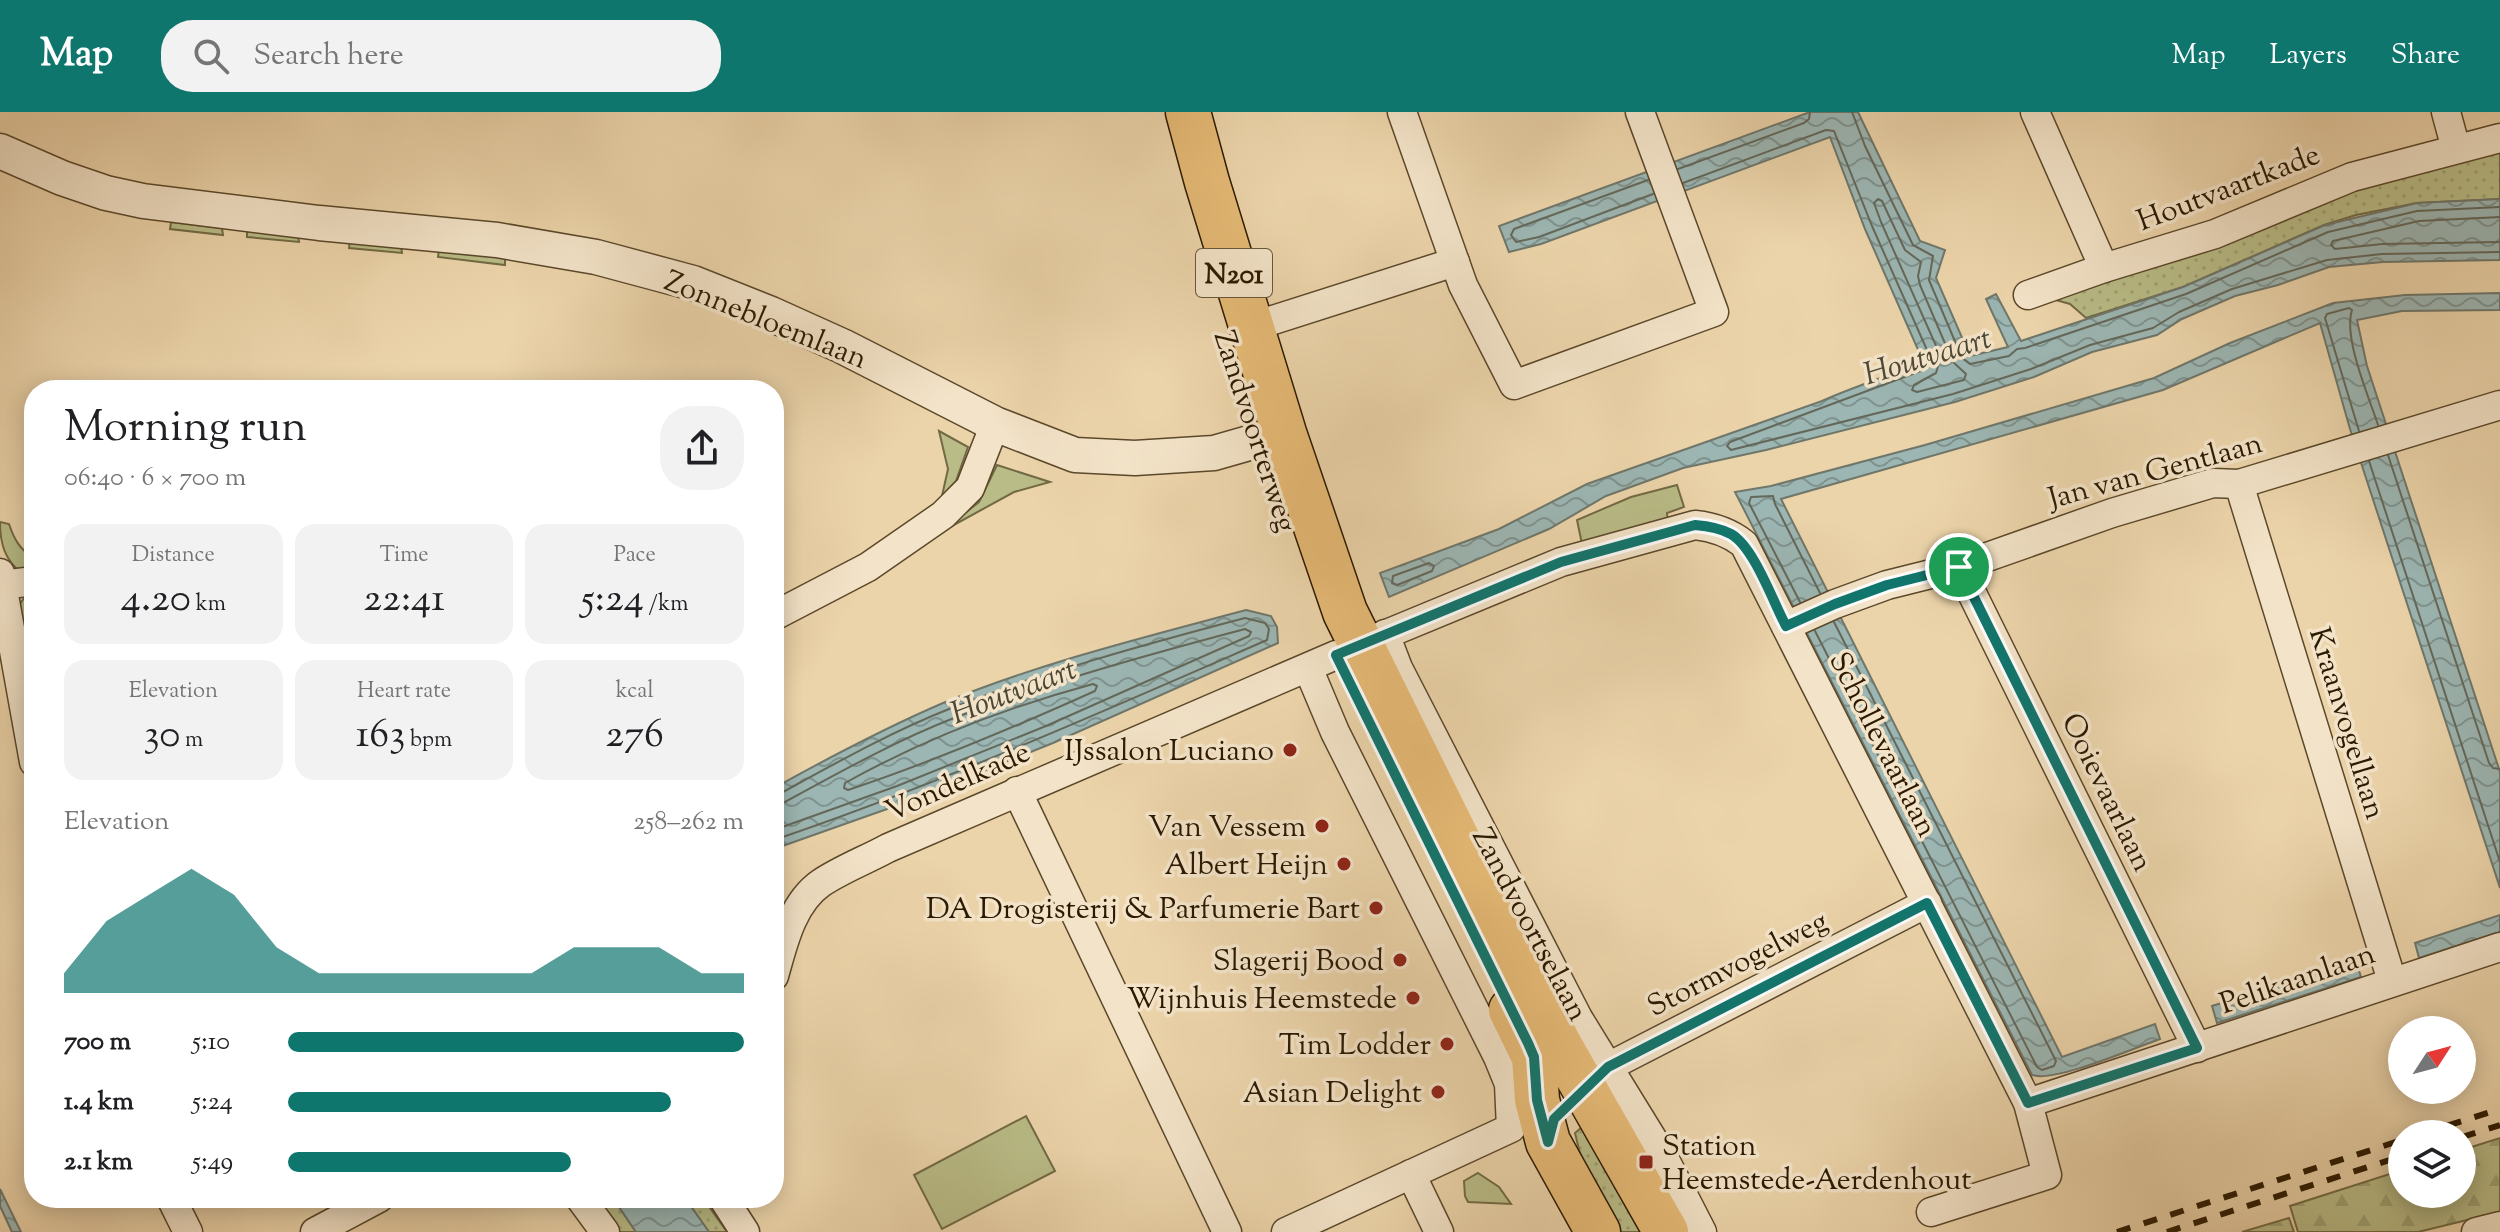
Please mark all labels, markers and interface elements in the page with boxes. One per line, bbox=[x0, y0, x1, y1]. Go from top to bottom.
search box bbox=[161, 20, 721, 92]
text: Map bbox=[40, 29, 113, 83]
icon: search bbox=[189, 34, 233, 78]
text: Search here bbox=[253, 35, 404, 78]
text: Map bbox=[2172, 36, 2225, 76]
text: Layers bbox=[2269, 36, 2347, 76]
text: Share bbox=[2391, 36, 2460, 76]
street label: Houtvaartkade bbox=[2131, 135, 2326, 244]
road number: N201 bbox=[1196, 249, 1272, 297]
street label: Zonnebloemlaan bbox=[657, 261, 873, 382]
water label: Houtvaart bbox=[1858, 317, 1998, 399]
street label: Zandvoorterweg bbox=[1201, 326, 1306, 538]
text: Morning run bbox=[64, 398, 307, 461]
button: share bbox=[660, 406, 744, 490]
street label: Jan van Gentlaan bbox=[2042, 423, 2268, 522]
text: 06:40 · 6 × 700 m bbox=[64, 460, 246, 497]
pin bbox=[1925, 533, 1993, 601]
text: Distance bbox=[132, 540, 215, 572]
text: Time bbox=[380, 540, 428, 572]
text: Pace bbox=[614, 540, 656, 572]
icon: arrive bbox=[1937, 545, 1981, 589]
text: 4.20 bbox=[121, 572, 191, 629]
text: 22:41 bbox=[363, 572, 445, 629]
text: 5:24 bbox=[581, 572, 644, 629]
text: km bbox=[191, 589, 226, 621]
text: /km bbox=[644, 589, 688, 621]
street label: Kraanvogellaan bbox=[2296, 622, 2395, 825]
street label: Schollevaarlaan bbox=[1817, 645, 1947, 845]
water label: Houtvaart bbox=[944, 648, 1084, 738]
text: Elevation bbox=[129, 676, 218, 708]
text: Heart rate bbox=[357, 676, 451, 708]
text: kcal bbox=[616, 676, 654, 708]
street label: Ooievaarlaan bbox=[2049, 707, 2163, 880]
text: 30 bbox=[143, 708, 180, 765]
text: 163 bbox=[356, 708, 405, 765]
text: 276 bbox=[605, 708, 664, 765]
text: m bbox=[180, 725, 203, 757]
text: bpm bbox=[405, 725, 452, 757]
place label: IJssalon Luciano bbox=[1064, 731, 1274, 774]
street label: Vondelkade bbox=[879, 732, 1037, 834]
marker: IJssalon Luciano bbox=[1281, 741, 1299, 759]
text: Elevation bbox=[64, 804, 169, 841]
text: 258–262 m bbox=[633, 804, 744, 841]
place label: Van Vessem bbox=[1148, 807, 1306, 850]
marker: Van Vessem bbox=[1313, 817, 1331, 835]
street label: Zandvoortselaan bbox=[1460, 821, 1598, 1030]
place label: Albert Heijn bbox=[1165, 845, 1328, 888]
marker: Albert Heijn bbox=[1335, 855, 1353, 873]
place label: DA Drogisterij & Parfumerie Bart bbox=[926, 889, 1360, 932]
marker: DA Drogisterij & Parfumerie Bart bbox=[1367, 899, 1385, 917]
street label: Stormvogelweg bbox=[1640, 901, 1836, 1029]
street label: Pelikaanlaan bbox=[2214, 934, 2382, 1027]
place label: Slagerij Bood bbox=[1213, 941, 1384, 984]
marker: Slagerij Bood bbox=[1391, 951, 1409, 969]
place label: Wijnhuis Heemstede bbox=[1126, 979, 1397, 1022]
marker: Wijnhuis Heemstede bbox=[1404, 989, 1422, 1007]
north arrow bbox=[2388, 1016, 2476, 1104]
map controls bbox=[2388, 1016, 2476, 1208]
text: 700 m bbox=[64, 1024, 131, 1061]
text: 5:10 bbox=[192, 1024, 230, 1061]
place label: Tim Lodder bbox=[1279, 1025, 1431, 1068]
marker: Tim Lodder bbox=[1438, 1035, 1456, 1053]
place label: Asian Delight bbox=[1243, 1073, 1422, 1116]
marker: Asian Delight bbox=[1429, 1083, 1447, 1101]
text: 1.4 km bbox=[64, 1084, 134, 1121]
text: 5:24 bbox=[192, 1084, 233, 1121]
button: layers bbox=[2388, 1120, 2476, 1208]
place label: Station Heemstede-Aerdenhout bbox=[1662, 1126, 1972, 1203]
text: 2.1 km bbox=[64, 1144, 133, 1181]
text: 5:49 bbox=[192, 1144, 233, 1181]
marker: Station Heemstede-Aerdenhout bbox=[1637, 1153, 1655, 1171]

